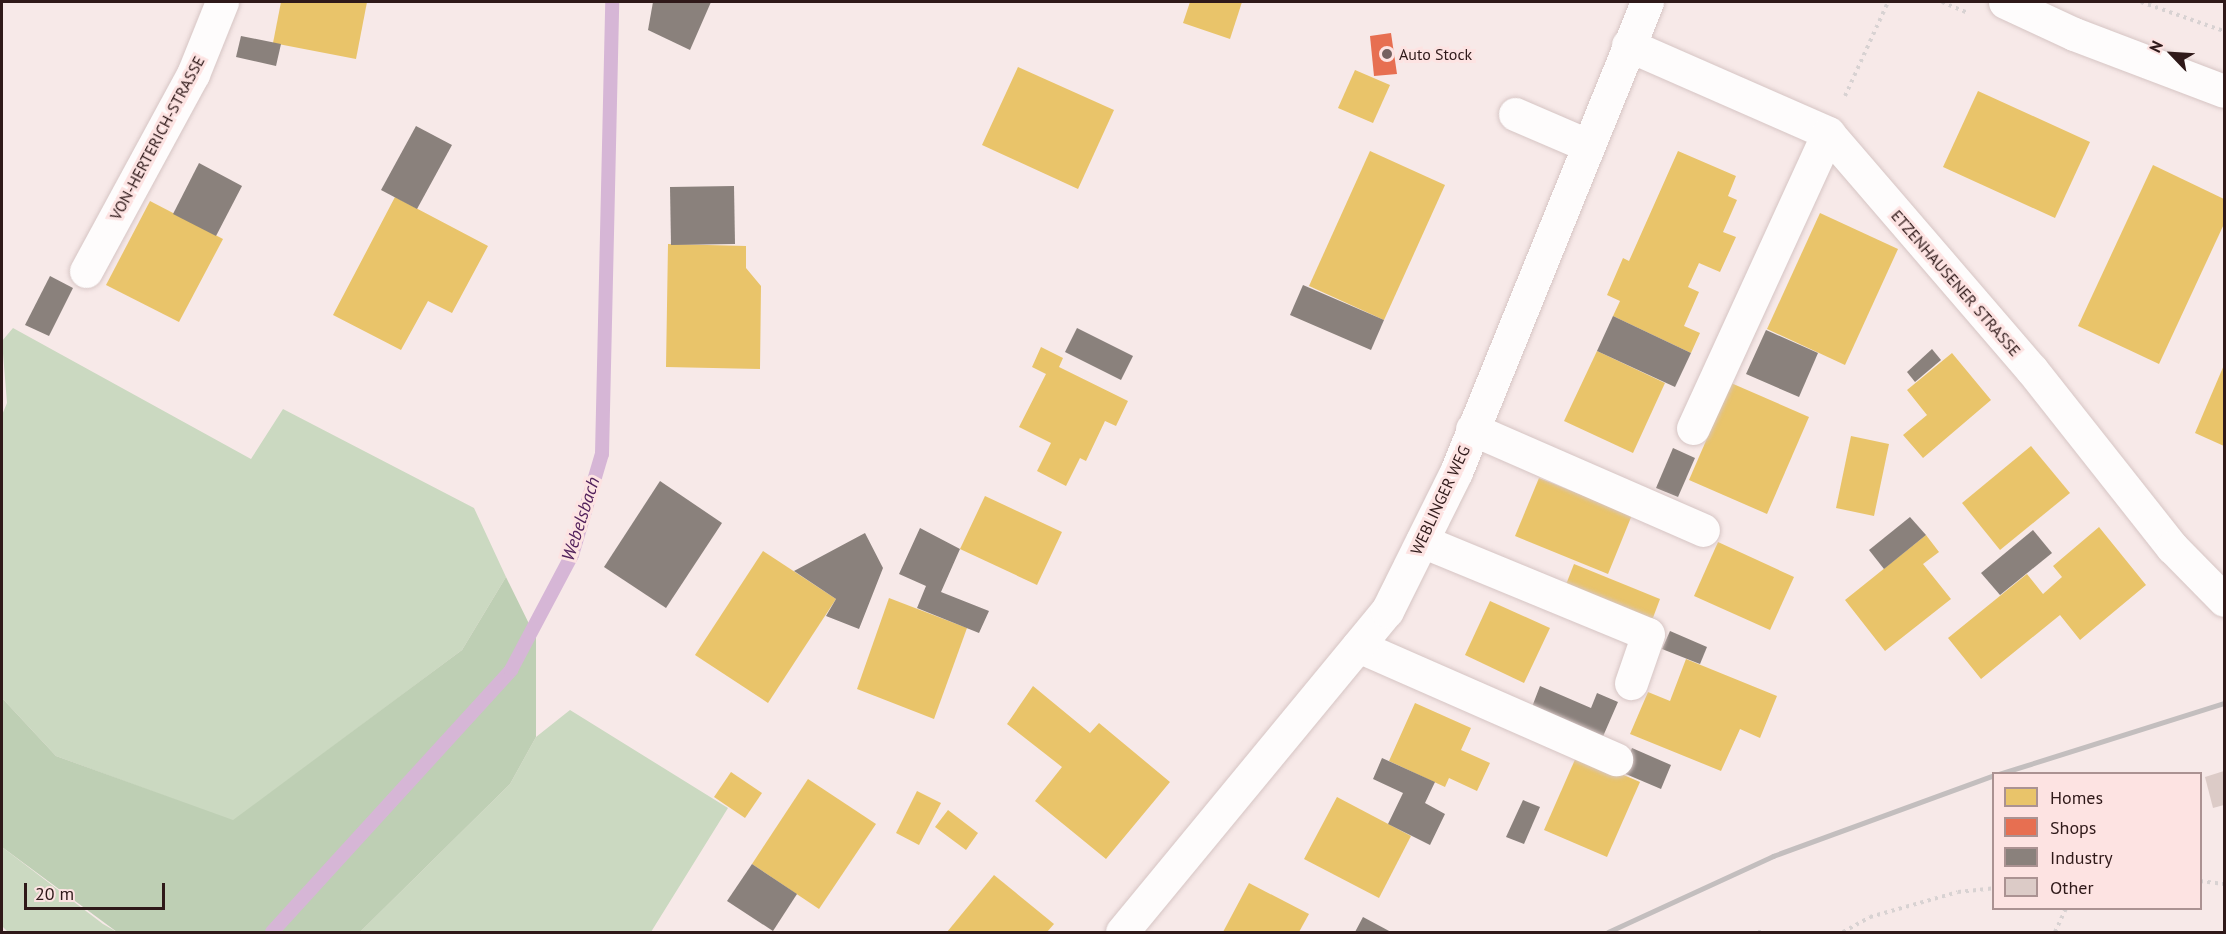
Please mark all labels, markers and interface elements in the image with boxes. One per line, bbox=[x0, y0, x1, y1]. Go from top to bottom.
north arrow bbox=[2142, 24, 2202, 84]
text: N bbox=[2144, 37, 2167, 55]
place label: Auto Stock bbox=[1399, 44, 1472, 64]
marker: Auto Stock bbox=[1380, 47, 1394, 61]
street label: VON-HERTERICH-STRASSE bbox=[106, 53, 208, 223]
street label: ETZENHAUSENER STRASSE bbox=[1887, 206, 2025, 360]
street label: WEBLINGER WEG bbox=[1406, 442, 1474, 558]
water label: Webelsbach bbox=[557, 474, 605, 564]
legend bbox=[1992, 772, 2202, 910]
text: Homes bbox=[2050, 786, 2103, 809]
text: Shops bbox=[2050, 816, 2096, 839]
text: Industry bbox=[2050, 846, 2113, 869]
scale bar bbox=[27, 871, 168, 909]
text: Other bbox=[2050, 876, 2094, 899]
text: 20 m bbox=[35, 882, 74, 905]

